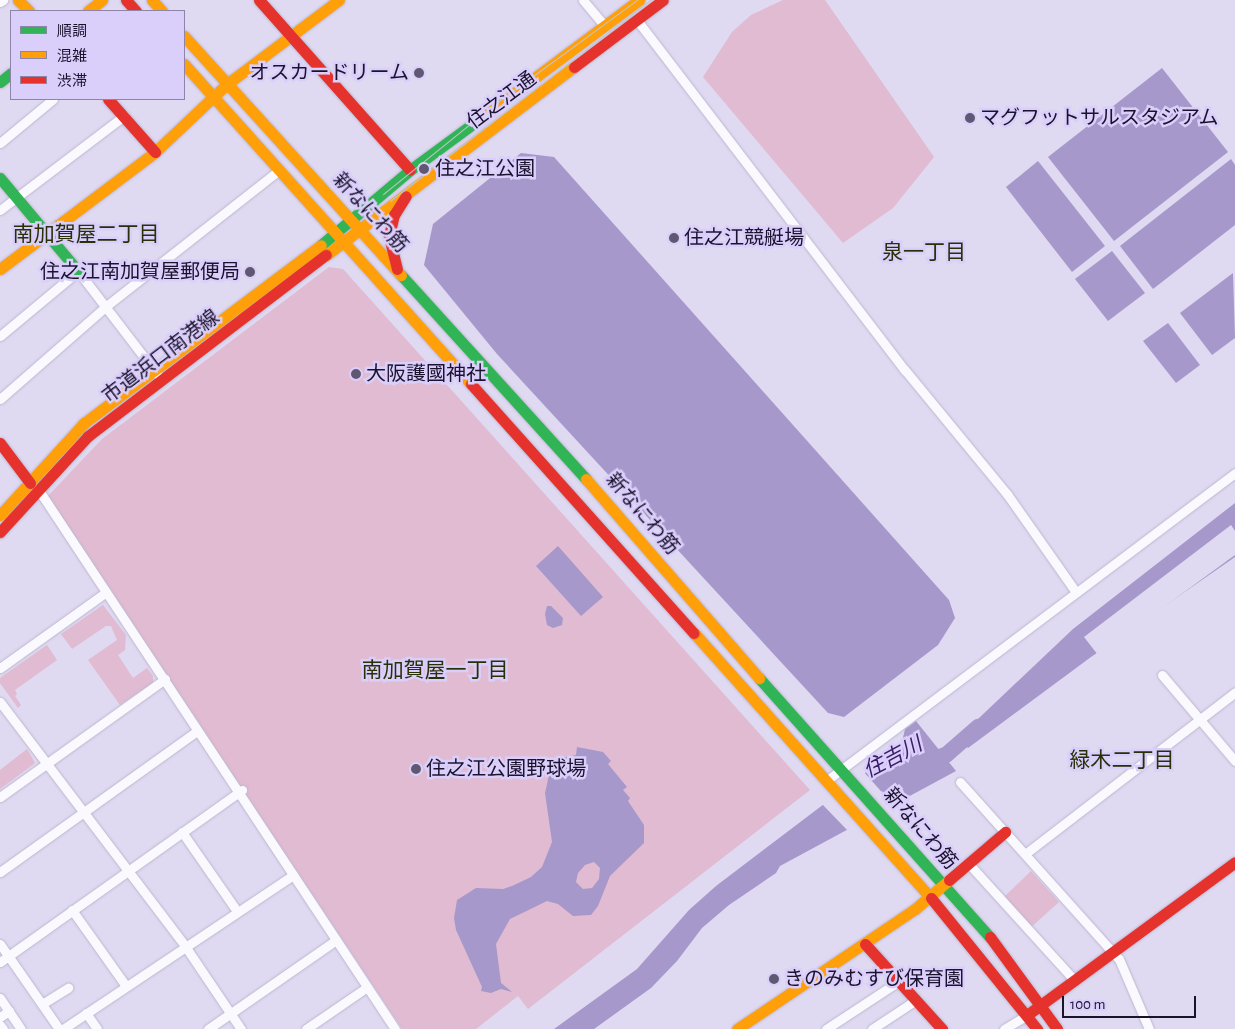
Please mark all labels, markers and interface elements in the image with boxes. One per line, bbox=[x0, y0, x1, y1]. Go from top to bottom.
legend bbox=[10, 10, 185, 100]
text: 順調 bbox=[57, 24, 87, 39]
text: 混雑 bbox=[57, 49, 87, 64]
place label: オスカードリーム bbox=[249, 61, 409, 85]
marker: オスカードリーム bbox=[413, 67, 425, 79]
street label: 住之江通 bbox=[463, 67, 541, 135]
text: 渋滞 bbox=[57, 74, 87, 89]
place label: マグフットサルスタジアム bbox=[980, 106, 1220, 130]
marker: マグフットサルスタジアム bbox=[964, 112, 976, 124]
place label: 住之江公園 bbox=[435, 157, 535, 181]
marker: 住之江公園 bbox=[417, 162, 431, 176]
street label: 新なにわ筋 bbox=[327, 168, 413, 258]
district label: 南加賀屋二丁目 bbox=[13, 222, 159, 248]
place label: 住之江競艇場 bbox=[684, 226, 804, 250]
marker: 住之江競艇場 bbox=[668, 232, 680, 244]
district label: 泉一丁目 bbox=[882, 240, 966, 266]
place label: 住之江南加賀屋郵便局 bbox=[40, 260, 240, 284]
marker: 住之江南加賀屋郵便局 bbox=[244, 266, 256, 278]
street label: 市道浜口南港線 bbox=[98, 305, 224, 409]
place label: 大阪護國神社 bbox=[366, 362, 486, 386]
marker: 大阪護國神社 bbox=[350, 368, 362, 380]
street label: 新なにわ筋 bbox=[600, 468, 684, 560]
district label: 南加賀屋一丁目 bbox=[362, 658, 508, 684]
water label: 住吉川 bbox=[859, 732, 927, 784]
district label: 緑木二丁目 bbox=[1070, 748, 1174, 774]
place label: 住之江公園野球場 bbox=[426, 757, 586, 781]
marker: 住之江公園野球場 bbox=[410, 763, 422, 775]
street label: 新なにわ筋 bbox=[878, 783, 962, 875]
place label: きのみむすび保育園 bbox=[784, 967, 964, 991]
marker: きのみむすび保育園 bbox=[768, 973, 780, 985]
scale bar bbox=[1065, 986, 1199, 1018]
text: 100 m bbox=[1070, 997, 1105, 1012]

